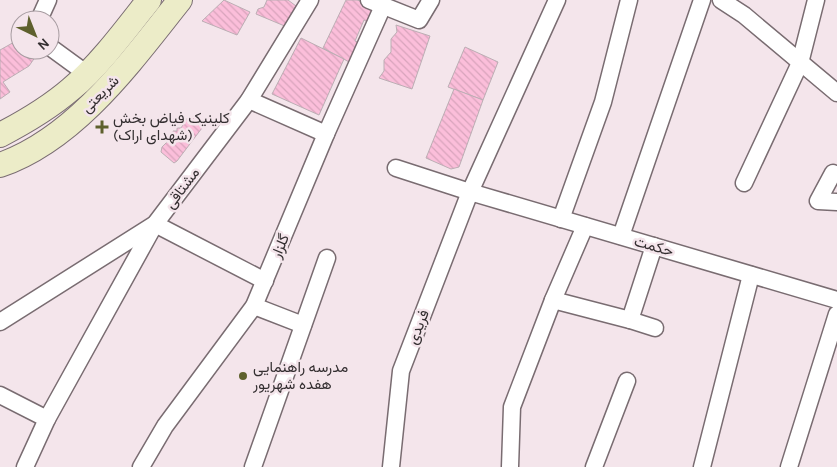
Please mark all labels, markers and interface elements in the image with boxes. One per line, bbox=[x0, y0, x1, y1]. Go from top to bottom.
north arrow bbox=[10, 10, 60, 60]
text: N bbox=[34, 34, 53, 54]
street label: شریعتی bbox=[77, 71, 123, 117]
place label: کلینیک فیاض بخش (شهدای اراک) bbox=[113, 109, 230, 145]
marker: کلینیک فیاض بخش (شهدای اراک) bbox=[95, 120, 109, 134]
street label: مشتاقی bbox=[161, 164, 204, 213]
street label: گلزار bbox=[266, 231, 293, 262]
street label: حکمت bbox=[632, 232, 676, 260]
street label: فریدی bbox=[403, 307, 434, 347]
place label: مدرسه راهنمایی هفده شهریور bbox=[252, 358, 348, 393]
marker: مدرسه راهنمایی هفده شهریور bbox=[237, 370, 249, 382]

